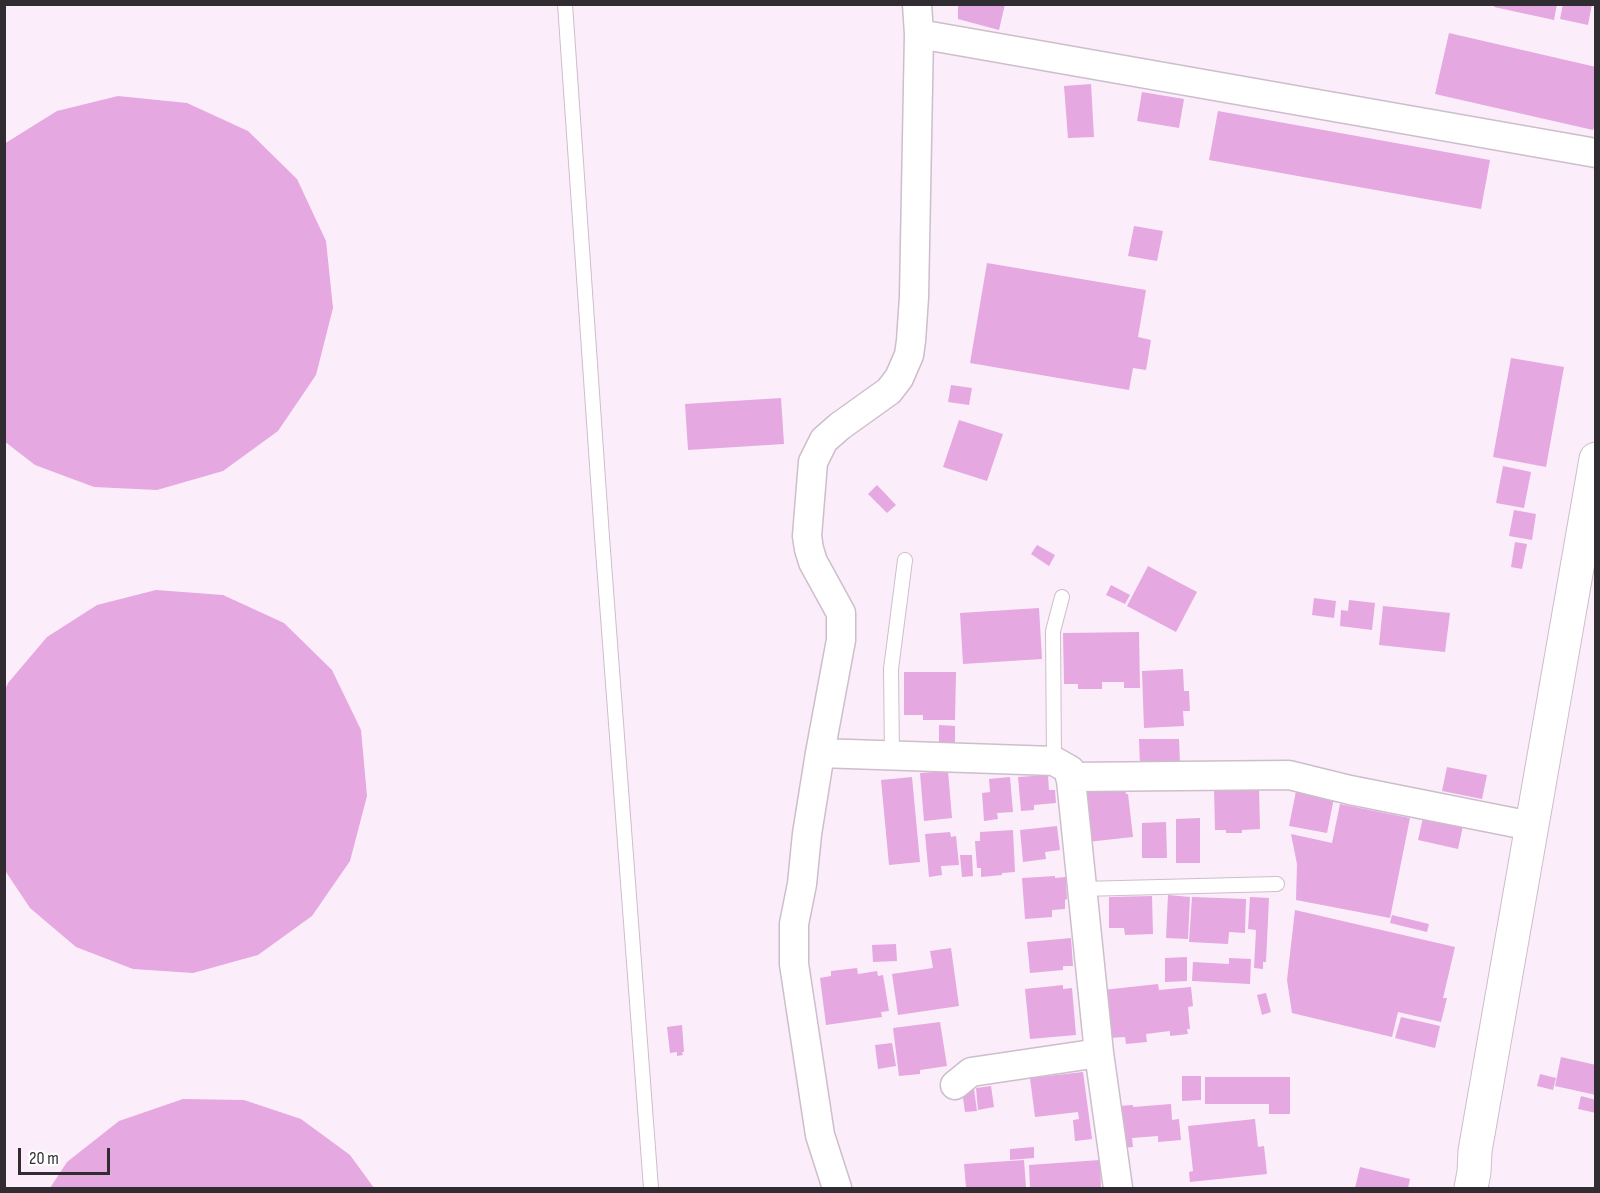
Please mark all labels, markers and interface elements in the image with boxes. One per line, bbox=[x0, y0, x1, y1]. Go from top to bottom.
scale bar bbox=[21, 1136, 112, 1174]
text: 20 m bbox=[29, 1148, 59, 1169]

